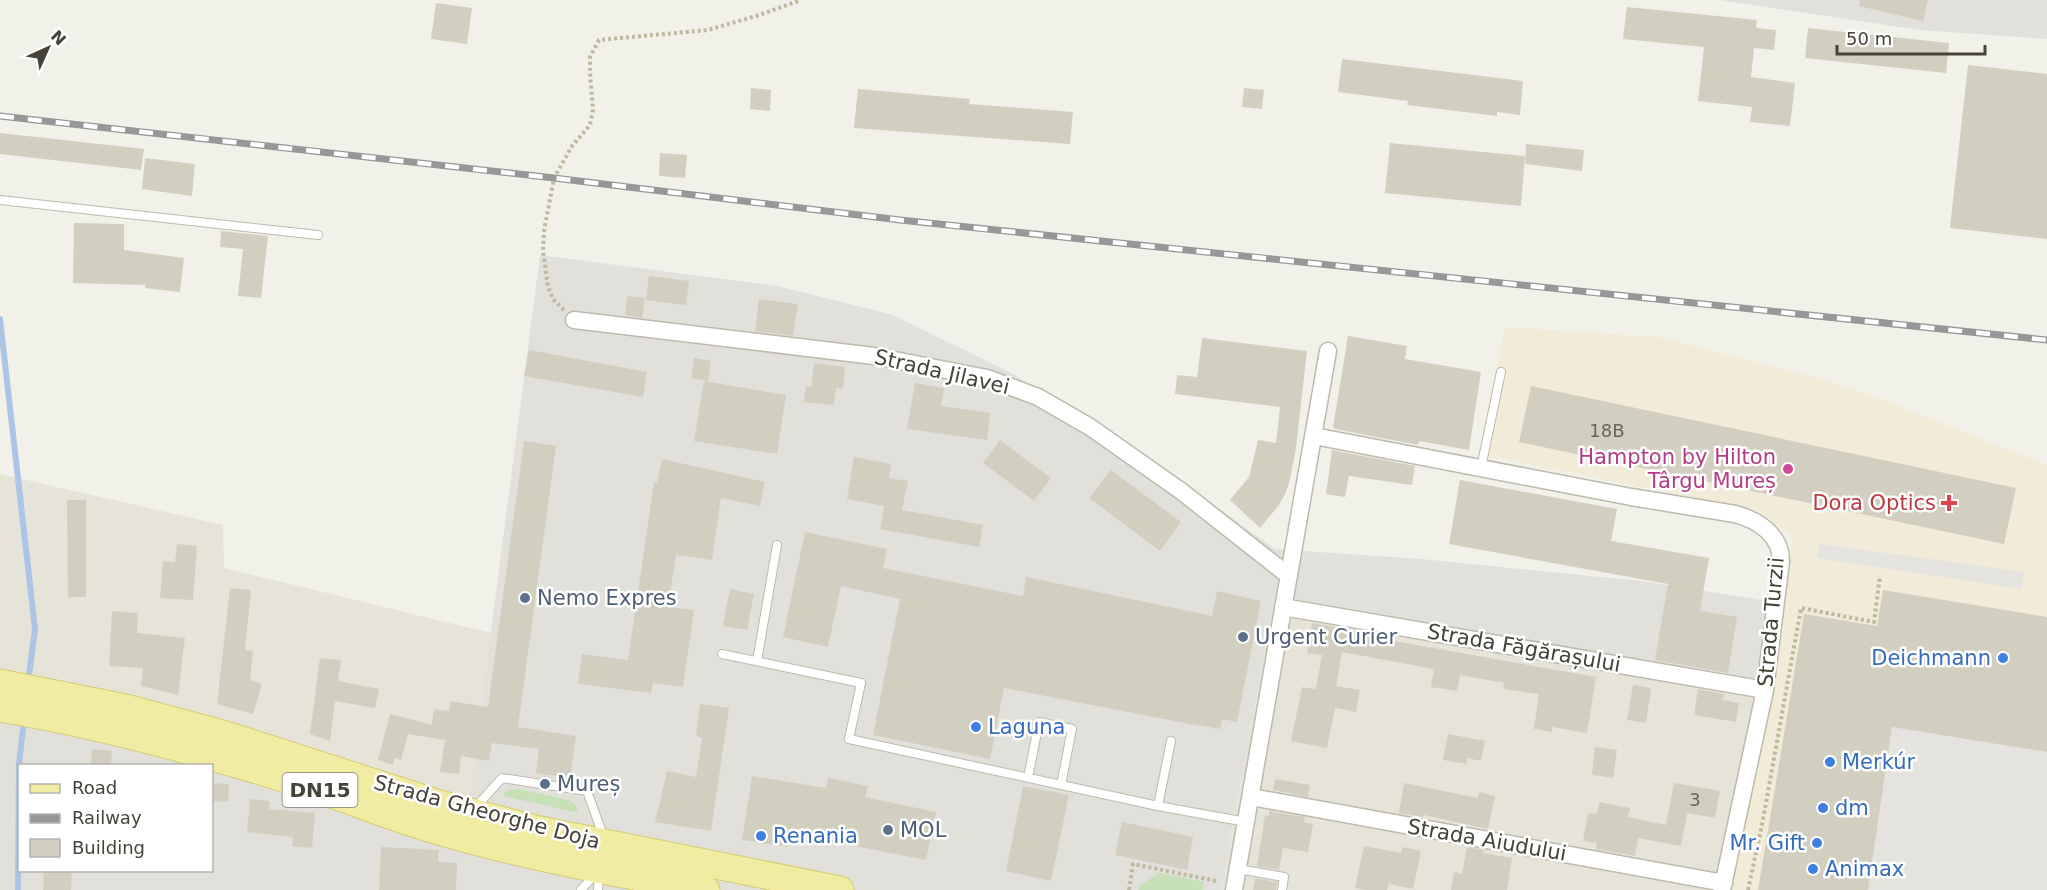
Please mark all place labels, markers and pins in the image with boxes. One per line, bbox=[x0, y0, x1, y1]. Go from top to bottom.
place label: Hampton by Hilton Târgu Mureș bbox=[1578, 445, 1776, 493]
marker: Hampton by Hilton Târgu Mureș bbox=[1781, 462, 1795, 476]
place label: Dora Optics bbox=[1812, 491, 1936, 515]
marker: Dora Optics bbox=[1940, 494, 1958, 512]
place label: Nemo Expres bbox=[537, 586, 677, 610]
marker: Nemo Expres bbox=[518, 591, 532, 605]
place label: Urgent Curier bbox=[1255, 625, 1397, 649]
marker: Urgent Curier bbox=[1236, 630, 1250, 644]
place label: Deichmann bbox=[1871, 646, 1991, 670]
marker: Deichmann bbox=[1996, 651, 2010, 665]
place label: Laguna bbox=[988, 715, 1065, 739]
marker: Laguna bbox=[969, 720, 983, 734]
place label: Merkúr bbox=[1842, 750, 1915, 774]
marker: Merkúr bbox=[1823, 755, 1837, 769]
place label: Mureș bbox=[557, 772, 620, 796]
marker: Mureș bbox=[538, 777, 552, 791]
place label: dm bbox=[1835, 796, 1869, 820]
marker: dm bbox=[1816, 801, 1830, 815]
place label: MOL bbox=[900, 818, 947, 842]
marker: MOL bbox=[881, 823, 895, 837]
place label: Renania bbox=[773, 824, 858, 848]
marker: Renania bbox=[754, 829, 768, 843]
place label: Mr. Gift bbox=[1729, 831, 1805, 855]
marker: Mr. Gift bbox=[1810, 836, 1824, 850]
place label: Animax bbox=[1825, 857, 1904, 881]
marker: Animax bbox=[1806, 862, 1820, 876]

